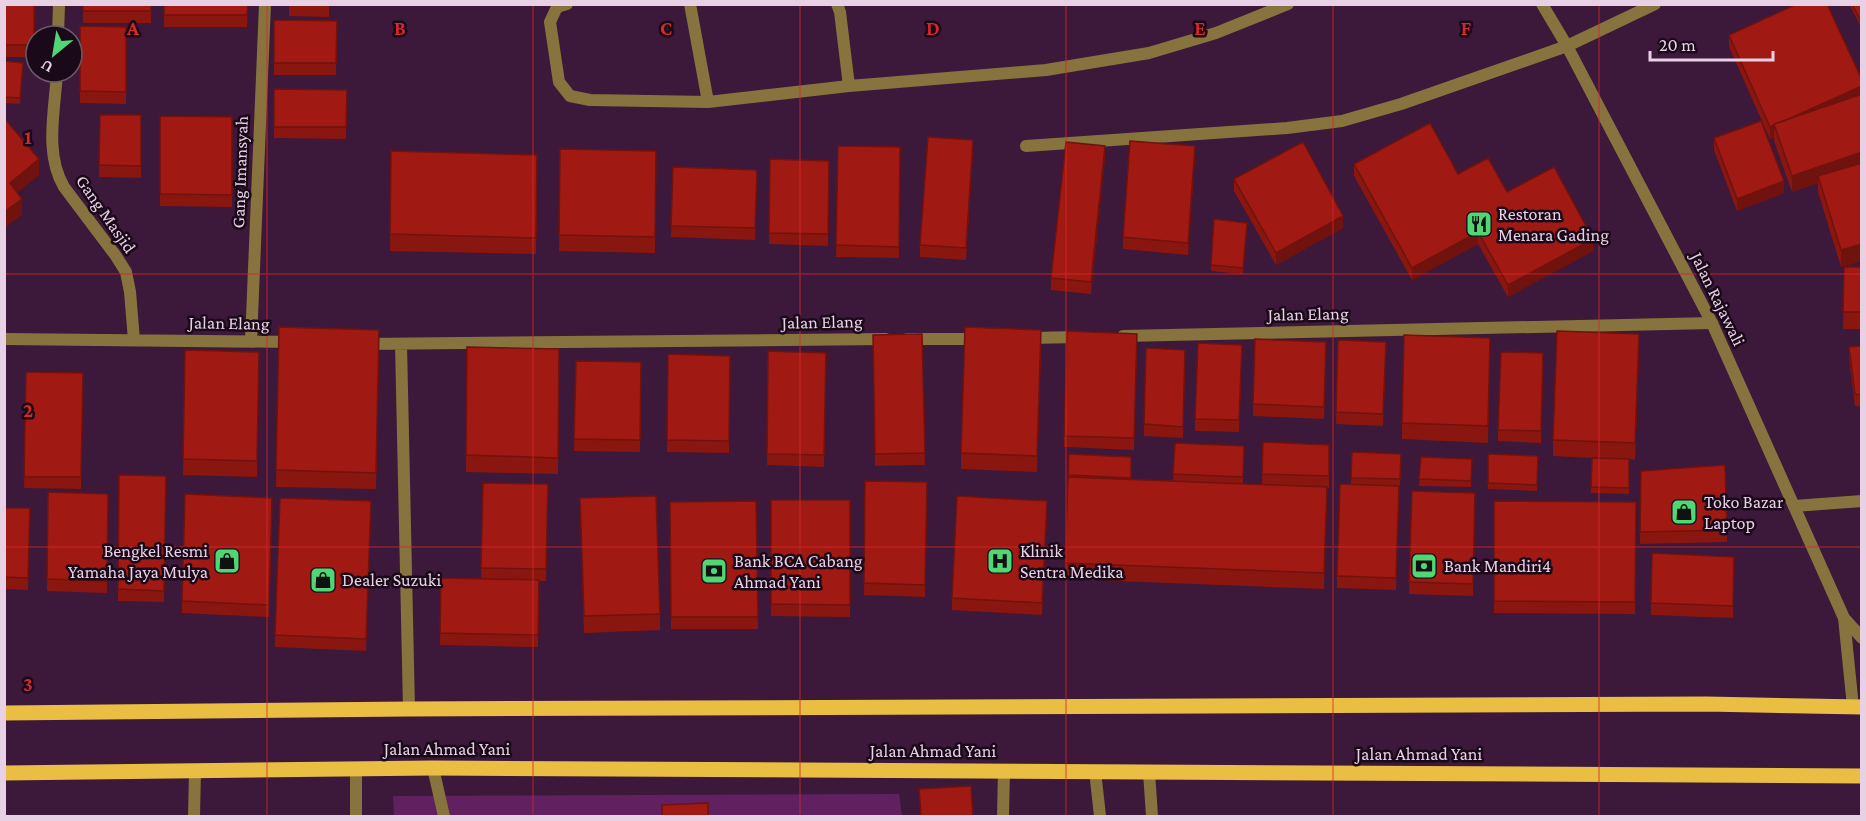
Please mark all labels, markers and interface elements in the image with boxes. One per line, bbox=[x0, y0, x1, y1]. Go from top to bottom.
text: A bbox=[126, 17, 140, 39]
text: B bbox=[394, 17, 406, 39]
text: C bbox=[660, 17, 672, 39]
text: D bbox=[926, 17, 940, 39]
text: E bbox=[1194, 17, 1206, 39]
text: F bbox=[1461, 17, 1472, 39]
north arrow bbox=[24, 24, 84, 84]
scale bar bbox=[1650, 24, 1773, 62]
text: 20 m bbox=[1659, 35, 1696, 55]
text: U bbox=[38, 56, 56, 77]
street label: Gang Imansyah bbox=[228, 115, 252, 229]
text: 1 bbox=[24, 126, 32, 148]
street label: Gang Masjid bbox=[71, 171, 140, 258]
place label: Restoran Menara Gading bbox=[1498, 204, 1609, 245]
restaurant icon: Restoran Menara Gading bbox=[1464, 209, 1494, 239]
street label: Jalan Rajawali bbox=[1685, 247, 1749, 350]
street label: Jalan Elang bbox=[1265, 303, 1349, 325]
street label: Jalan Elang bbox=[779, 311, 863, 333]
street label: Jalan Elang bbox=[186, 312, 270, 334]
text: 2 bbox=[23, 399, 33, 421]
place label: Toko Bazar Laptop bbox=[1704, 492, 1784, 533]
shop icon: Toko Bazar Laptop bbox=[1669, 497, 1699, 527]
place label: Bengkel Resmi Yamaha Jaya Mulya bbox=[68, 541, 208, 582]
place label: Klinik Sentra Medika bbox=[1020, 541, 1124, 582]
shop icon: Bengkel Resmi Yamaha Jaya Mulya bbox=[212, 546, 242, 576]
hospital icon: Klinik Sentra Medika bbox=[985, 546, 1015, 576]
place label: Bank BCA Cabang Ahmad Yani bbox=[734, 551, 863, 592]
bank icon: Bank Mandiri4 bbox=[1409, 551, 1439, 581]
bank icon: Bank BCA Cabang Ahmad Yani bbox=[699, 556, 729, 586]
place label: Bank Mandiri4 bbox=[1444, 556, 1551, 576]
shop icon: Dealer Suzuki bbox=[308, 565, 338, 595]
place label: Dealer Suzuki bbox=[342, 570, 441, 590]
text: 3 bbox=[23, 673, 33, 695]
street label: Jalan Ahmad Yani bbox=[382, 739, 511, 759]
street label: Jalan Ahmad Yani bbox=[868, 741, 997, 761]
street label: Jalan Ahmad Yani bbox=[1354, 744, 1483, 764]

